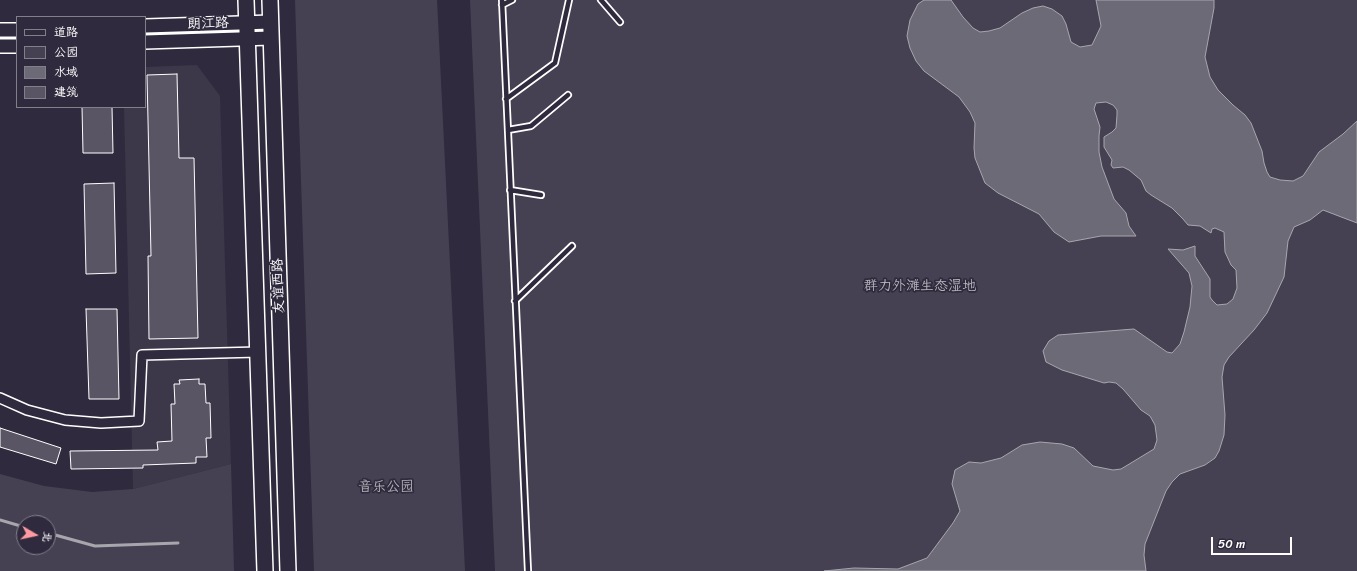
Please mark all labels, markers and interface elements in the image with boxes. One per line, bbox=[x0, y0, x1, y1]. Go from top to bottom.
street label: 朗江路 bbox=[187, 15, 229, 33]
legend bbox=[16, 16, 146, 108]
text: 道路 bbox=[54, 21, 78, 43]
text: 公园 bbox=[54, 41, 78, 63]
text: 水域 bbox=[54, 61, 78, 83]
text: 建筑 bbox=[54, 81, 78, 103]
street label: 友谊西路 bbox=[270, 258, 288, 314]
park label: 群力外滩生态湿地 bbox=[864, 278, 976, 294]
park label: 音乐公园 bbox=[358, 479, 414, 495]
north arrow bbox=[16, 515, 56, 555]
scale bar bbox=[1213, 529, 1294, 555]
text: 北 bbox=[37, 530, 58, 544]
text: 50 m bbox=[1218, 533, 1245, 555]

